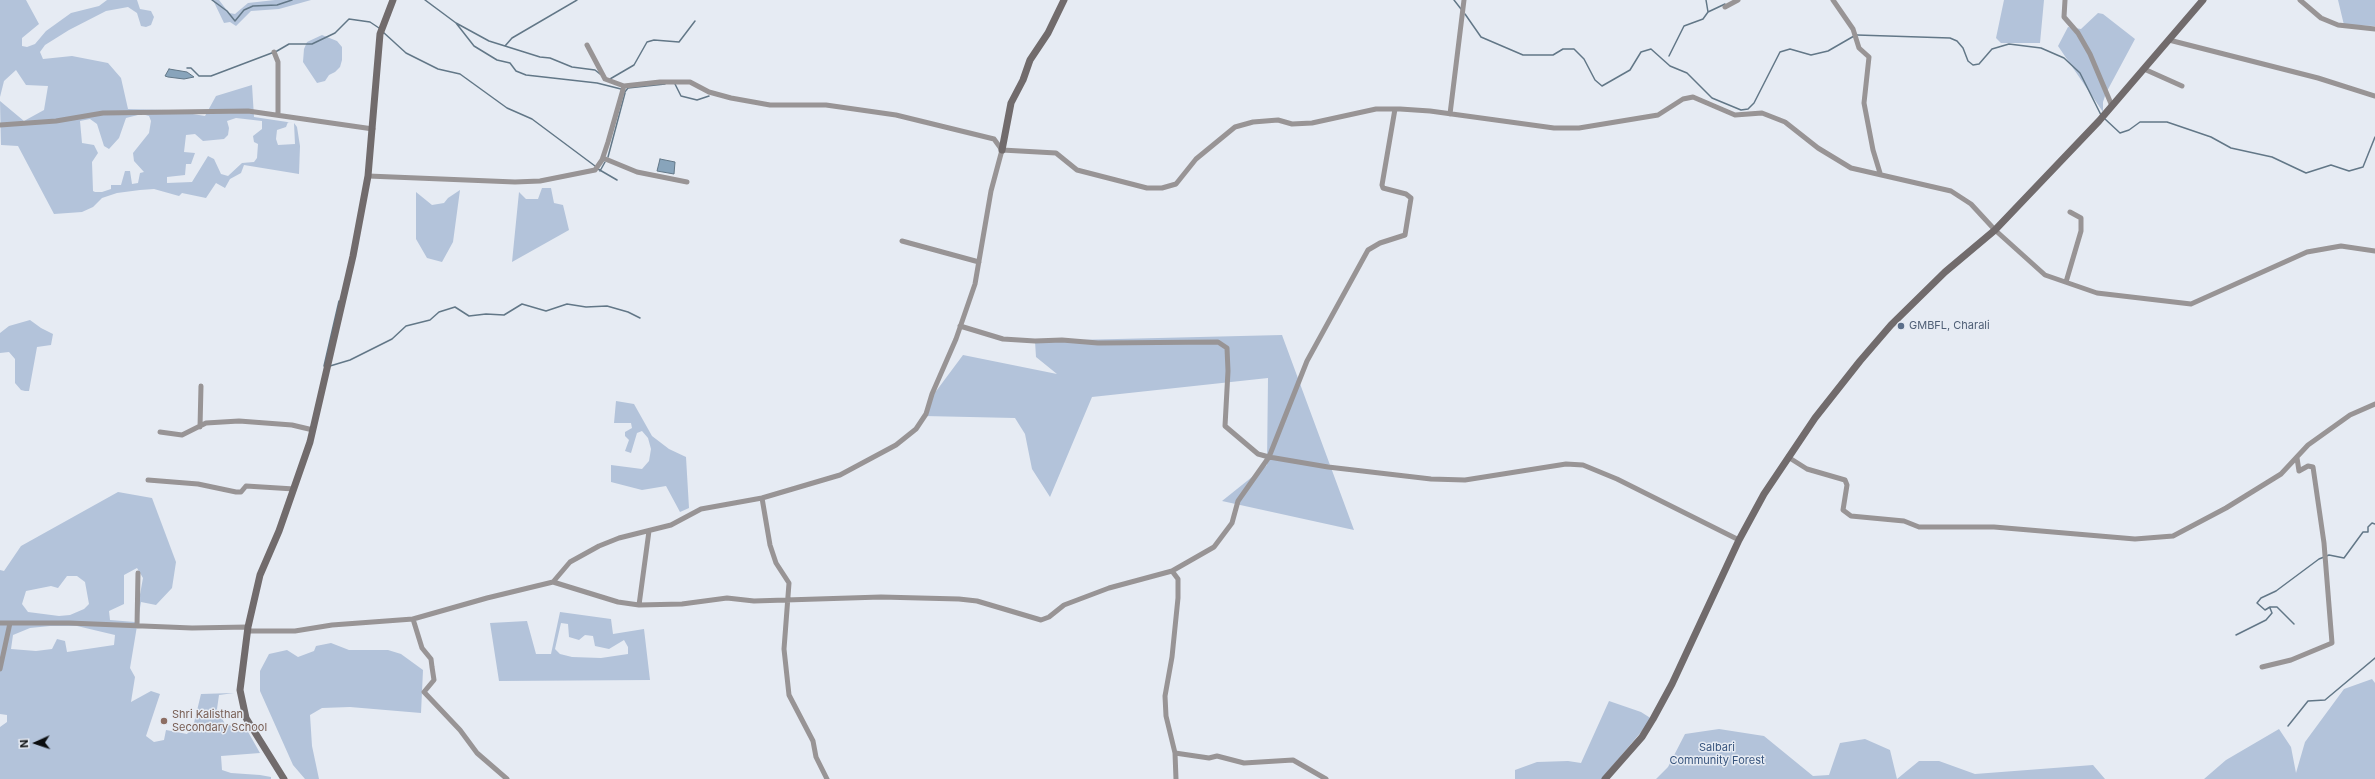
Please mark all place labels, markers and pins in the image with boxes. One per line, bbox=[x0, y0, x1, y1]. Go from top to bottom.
place label: GMBFL, Charali bbox=[1909, 319, 1990, 333]
marker: GMBFL, Charali bbox=[1896, 321, 1906, 331]
place label: Shri Kalisthan Secondary School bbox=[172, 708, 267, 734]
marker: Shri Kalisthan Secondary School bbox=[159, 716, 169, 726]

